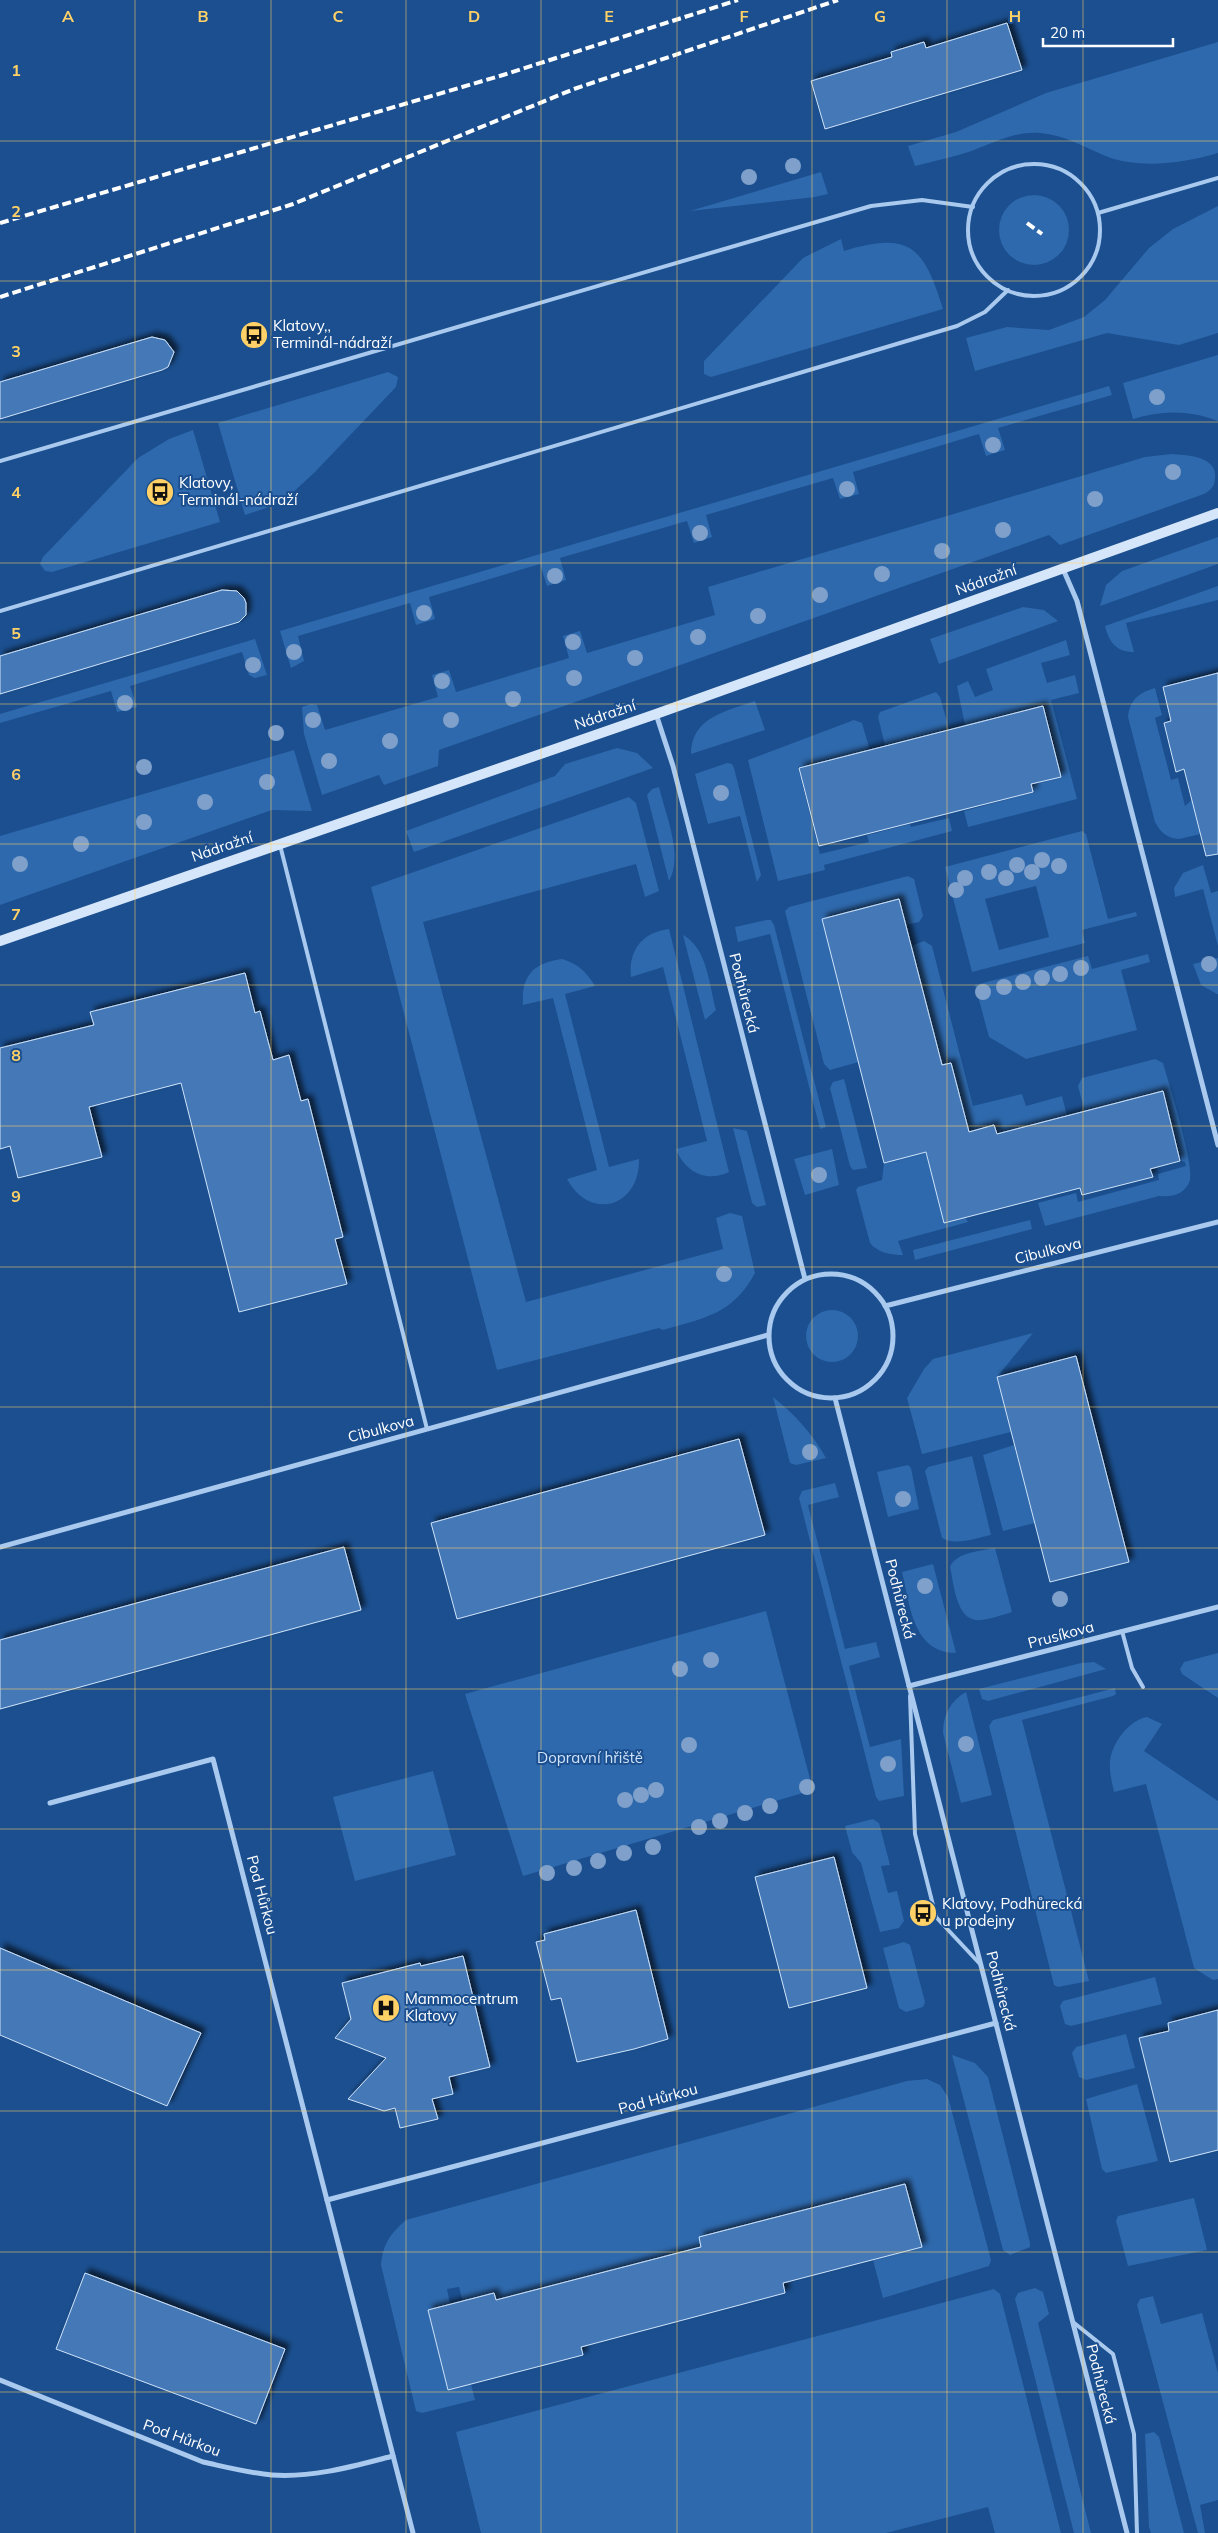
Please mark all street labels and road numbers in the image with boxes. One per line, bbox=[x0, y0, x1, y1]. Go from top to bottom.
street label: Nádražní bbox=[953, 559, 1020, 599]
street label: Nádražní bbox=[572, 695, 639, 734]
street label: Nádražní bbox=[189, 827, 256, 866]
street label: Podhůrecká bbox=[725, 951, 764, 1035]
street label: Cibulkova bbox=[1013, 1233, 1083, 1268]
street label: Cibulkova bbox=[346, 1411, 416, 1446]
street label: Podhůrecká bbox=[881, 1557, 920, 1641]
street label: Prusíkova bbox=[1026, 1617, 1096, 1652]
street label: Pod Hůrkou bbox=[243, 1853, 282, 1937]
street label: Podhůrecká bbox=[982, 1949, 1021, 2033]
street label: Pod Hůrkou bbox=[616, 2079, 700, 2118]
street label: Podhůrecká bbox=[1082, 2342, 1121, 2426]
street label: Pod Hůrkou bbox=[141, 2415, 224, 2460]

